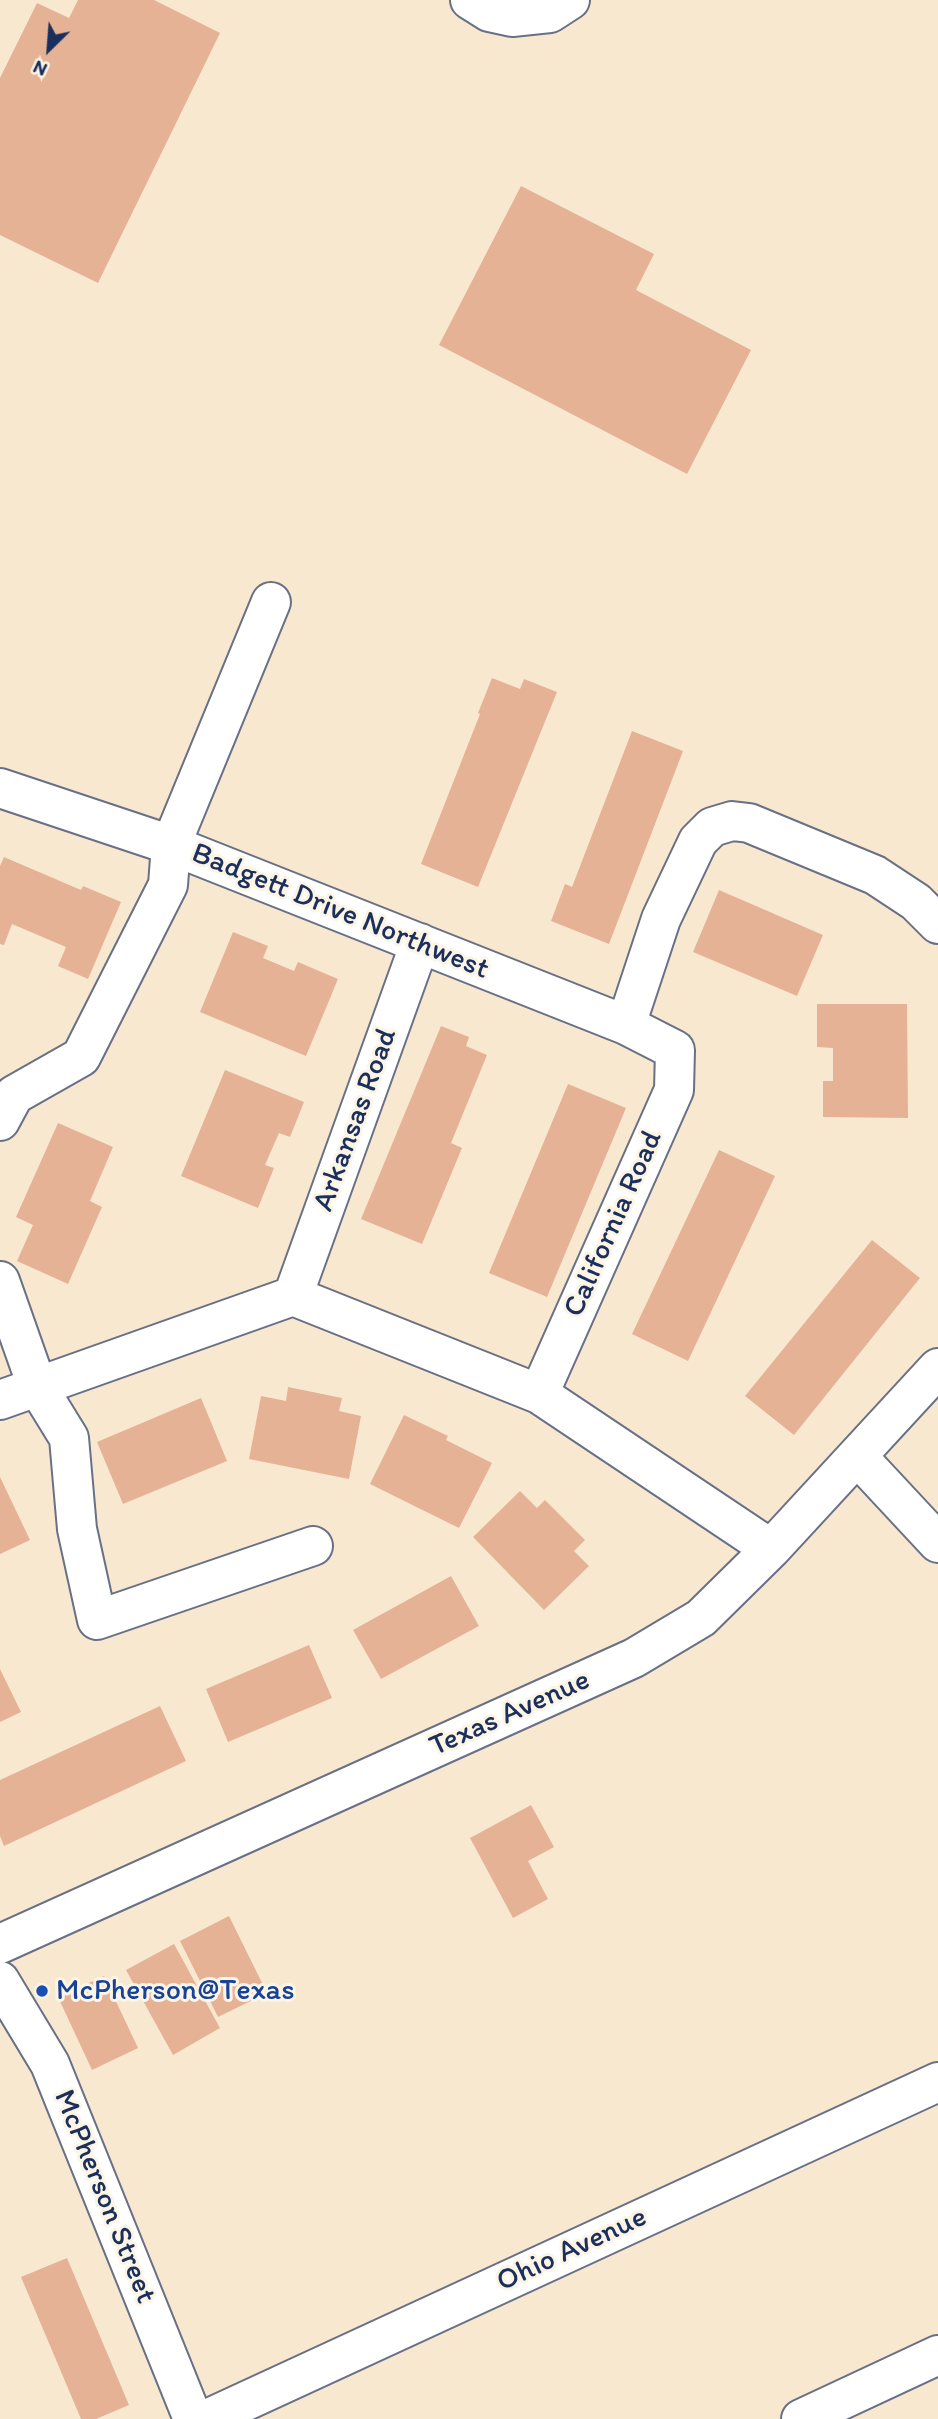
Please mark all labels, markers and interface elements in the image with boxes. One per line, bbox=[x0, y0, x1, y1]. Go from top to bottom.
north arrow bbox=[14, 14, 84, 84]
text: N bbox=[29, 55, 51, 82]
street label: Badgett Drive Northwest bbox=[186, 836, 494, 988]
street label: Arkansas Road bbox=[306, 1024, 406, 1216]
street label: California Road bbox=[557, 1125, 671, 1323]
street label: Texas Avenue bbox=[424, 1663, 596, 1765]
place label: McPherson@Texas bbox=[56, 1973, 295, 2009]
marker: McPherson@Texas bbox=[34, 1983, 50, 1999]
street label: McPherson Street bbox=[45, 2085, 163, 2309]
street label: Ohio Avenue bbox=[491, 2200, 653, 2300]

